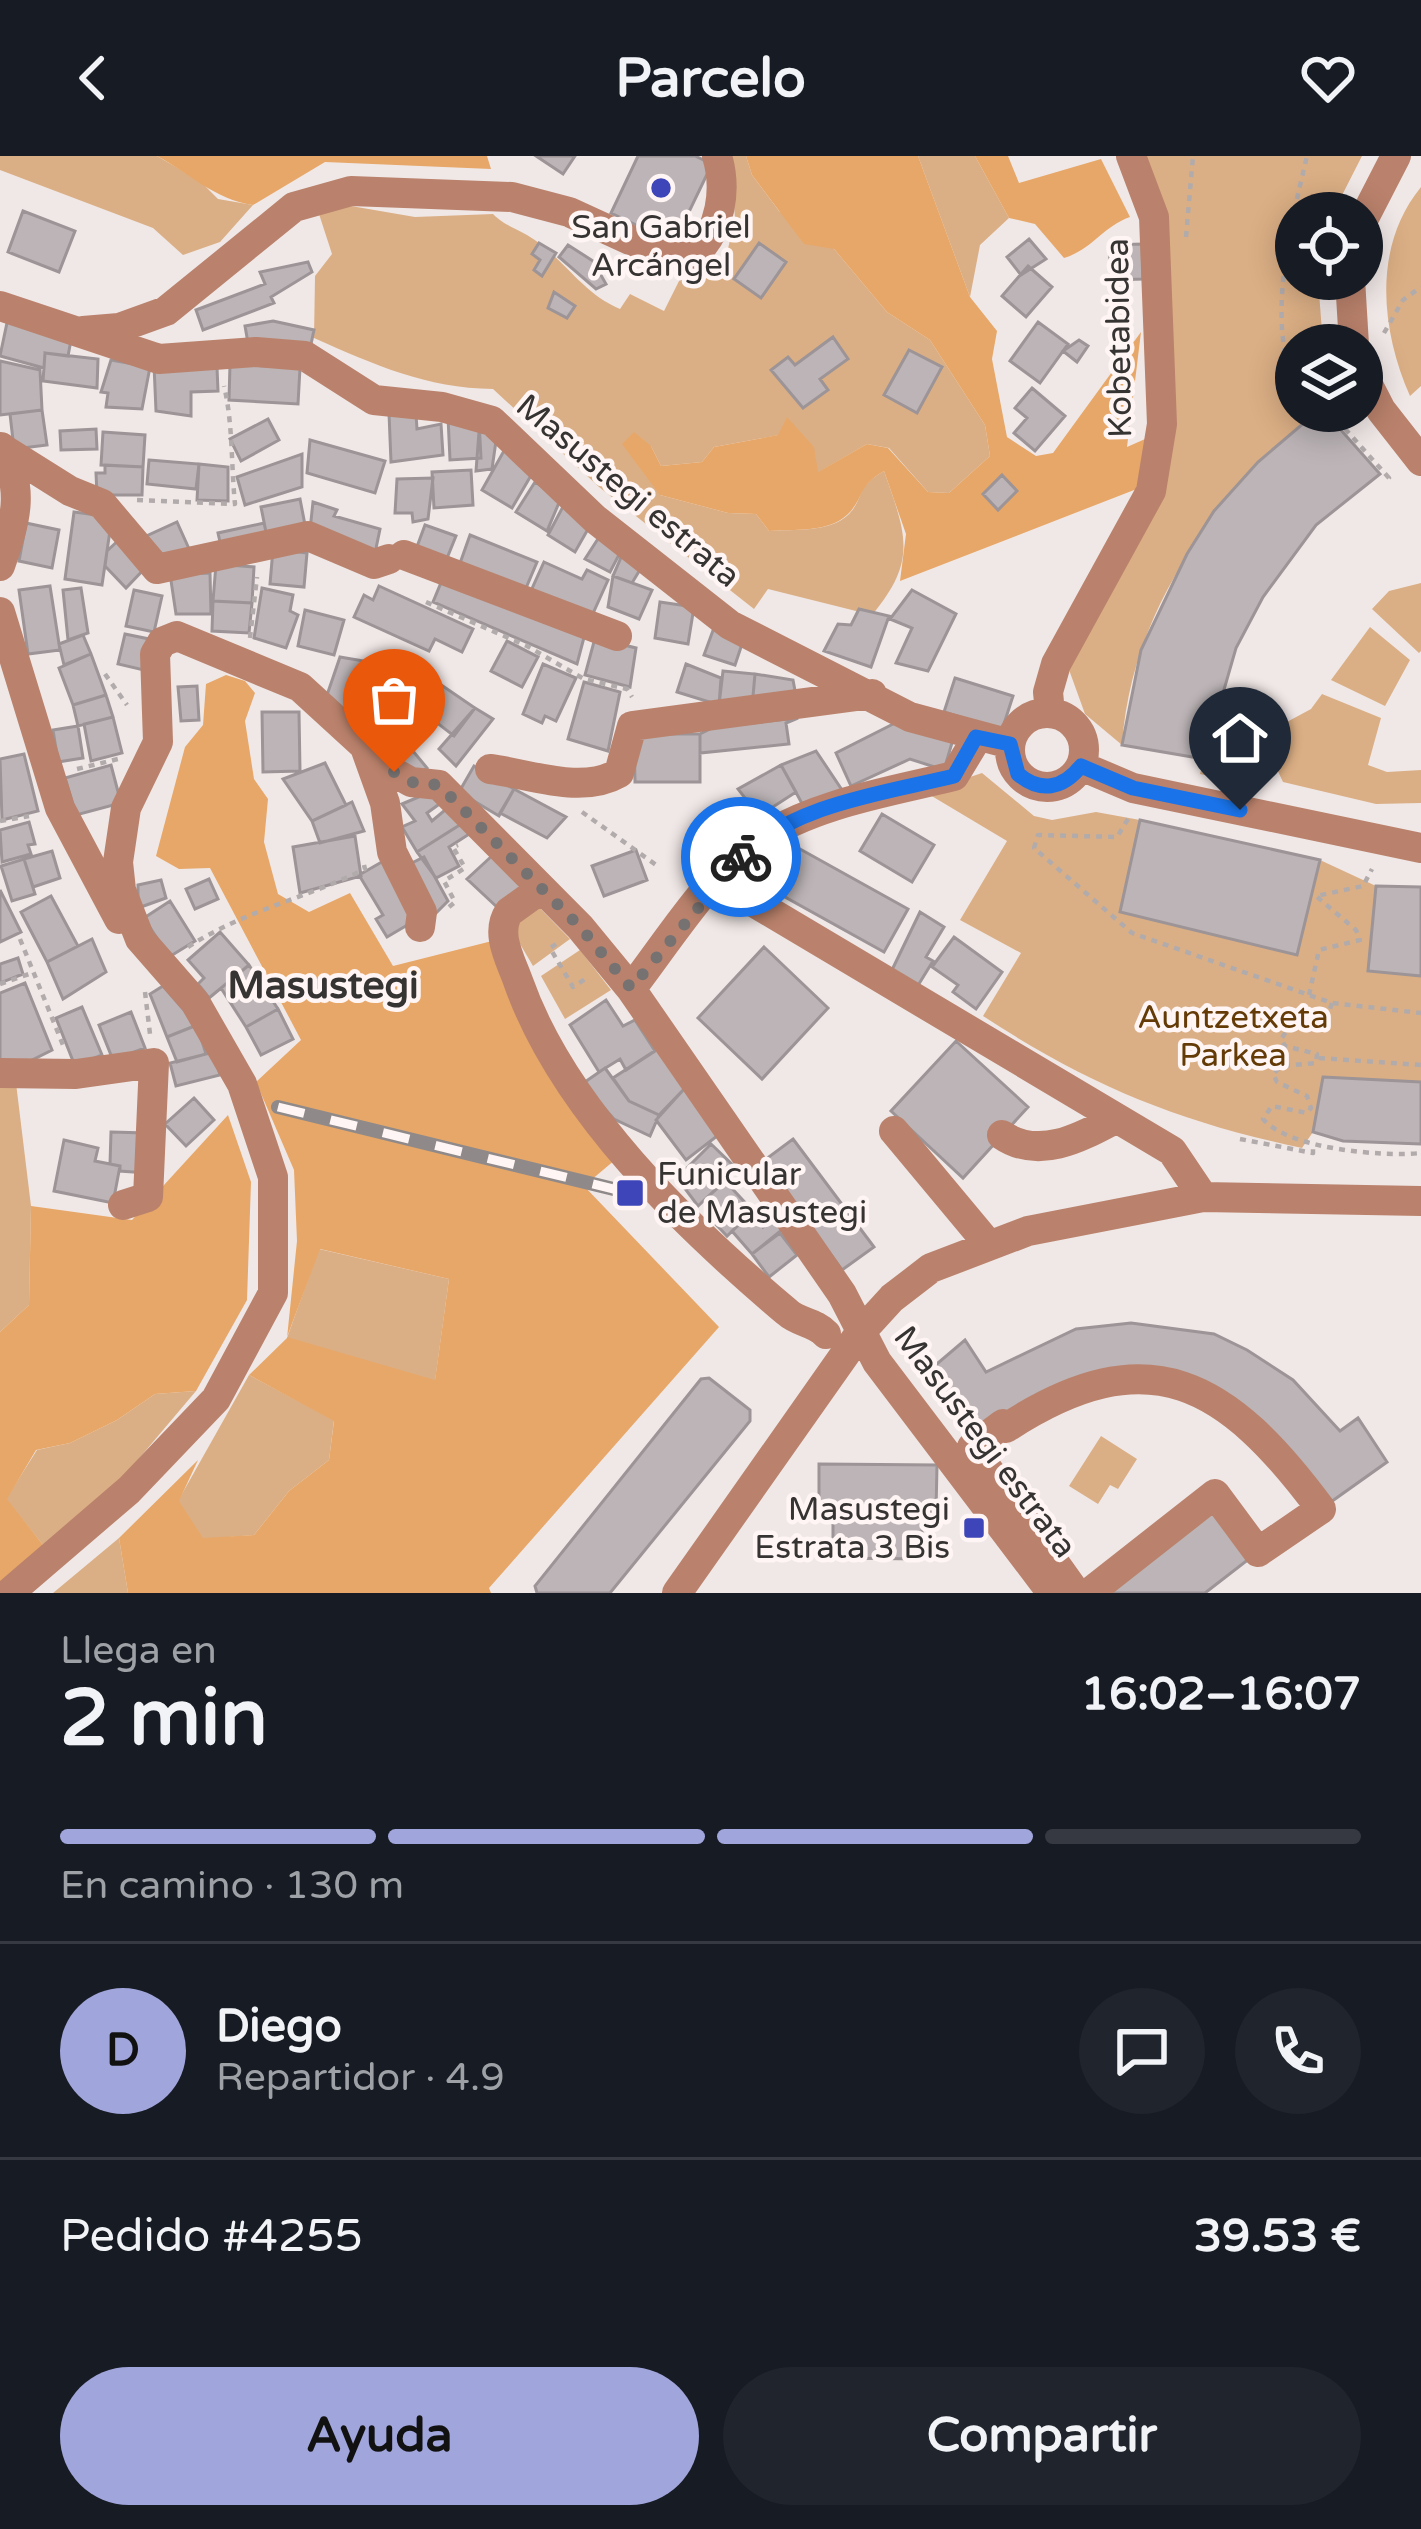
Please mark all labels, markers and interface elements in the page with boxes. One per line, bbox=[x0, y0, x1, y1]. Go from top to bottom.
icon: back bbox=[60, 45, 126, 111]
icon: heart bbox=[1295, 45, 1361, 111]
text: Parcelo bbox=[615, 46, 806, 111]
marker: San Gabriel Arcángel bbox=[648, 175, 674, 201]
map controls bbox=[1275, 192, 1383, 432]
button: locate bbox=[1275, 192, 1383, 300]
place label: San Gabriel Arcángel bbox=[571, 208, 751, 285]
street label: Kobetabidea bbox=[1098, 238, 1140, 438]
button: layers bbox=[1275, 324, 1383, 432]
street label: Masustegi estrata bbox=[508, 386, 748, 596]
pin bbox=[343, 649, 445, 772]
icon: bag bbox=[361, 667, 427, 733]
pin bbox=[1189, 687, 1291, 810]
icon: home bbox=[1207, 705, 1273, 771]
courier bbox=[681, 797, 801, 917]
icon: bike bbox=[708, 824, 774, 890]
district label: Masustegi bbox=[227, 962, 419, 1009]
park label: Auntzetxeta Parkea bbox=[1137, 998, 1329, 1075]
place label: Funicular de Masustegi bbox=[657, 1155, 867, 1232]
marker: Funicular de Masustegi bbox=[614, 1177, 646, 1209]
street label: Masustegi estrata bbox=[885, 1319, 1085, 1565]
place label: Masustegi Estrata 3 Bis bbox=[754, 1490, 950, 1567]
marker: Masustegi Estrata 3 Bis bbox=[961, 1515, 987, 1541]
text: Llega en bbox=[60, 1627, 217, 1674]
text: 16:02–16:07 bbox=[1081, 1668, 1361, 1722]
text: 2 min bbox=[60, 1672, 268, 1766]
text: En camino · 130 m bbox=[60, 1862, 404, 1909]
button: chat bbox=[1079, 1988, 1205, 2114]
button: phone bbox=[1235, 1988, 1361, 2114]
text: Diego bbox=[216, 2000, 342, 2054]
text: D bbox=[106, 2024, 140, 2078]
text: Repartidor · 4.9 bbox=[216, 2054, 505, 2101]
text: Pedido #4255 bbox=[60, 2210, 363, 2264]
text: 39.53 € bbox=[1194, 2210, 1361, 2264]
button: Ayuda bbox=[60, 2367, 699, 2505]
button: Compartir bbox=[723, 2367, 1361, 2505]

